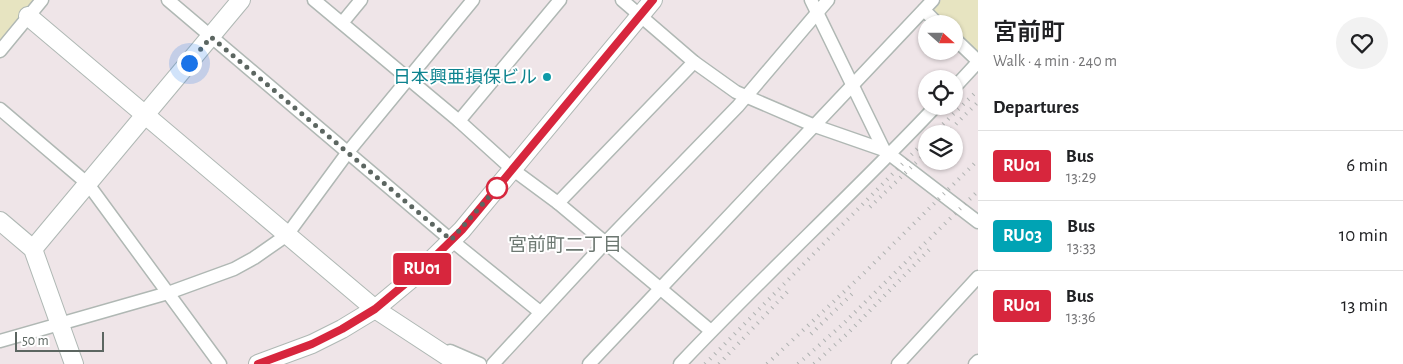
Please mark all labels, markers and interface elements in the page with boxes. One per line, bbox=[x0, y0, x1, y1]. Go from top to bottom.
north arrow bbox=[918, 15, 962, 60]
map controls bbox=[918, 15, 963, 170]
button: heart bbox=[1336, 17, 1388, 69]
text: 宮前町 bbox=[993, 21, 1065, 45]
your location bbox=[177, 51, 202, 76]
text: Walk · 4 min · 240 m bbox=[993, 53, 1117, 69]
place label: 日本興亜損保ビル bbox=[393, 68, 537, 87]
button: locate bbox=[918, 70, 963, 115]
marker: 日本興亜損保ビル bbox=[541, 71, 553, 83]
text: Departures bbox=[993, 98, 1079, 117]
button: layers bbox=[918, 125, 963, 170]
text: Bus bbox=[1066, 147, 1094, 166]
text: 6 min bbox=[1346, 156, 1388, 175]
text: RU01 bbox=[1003, 157, 1041, 175]
text: 13:29 bbox=[1066, 169, 1096, 185]
unlabelled marker bbox=[486, 177, 508, 199]
text: Bus bbox=[1067, 217, 1095, 236]
text: 10 min bbox=[1339, 226, 1388, 245]
text: RU03 bbox=[1003, 227, 1042, 245]
district label: 宮前町二丁目 bbox=[508, 234, 622, 255]
text: 13:33 bbox=[1067, 239, 1096, 255]
line badge: RU01 bbox=[387, 253, 457, 285]
text: RU01 bbox=[403, 260, 441, 278]
text: Bus bbox=[1066, 287, 1094, 306]
text: 13 min bbox=[1341, 296, 1388, 315]
text: RU01 bbox=[1003, 297, 1041, 315]
text: 13:36 bbox=[1066, 309, 1096, 325]
scale bar bbox=[15, 329, 104, 352]
text: 50 m bbox=[22, 334, 49, 348]

